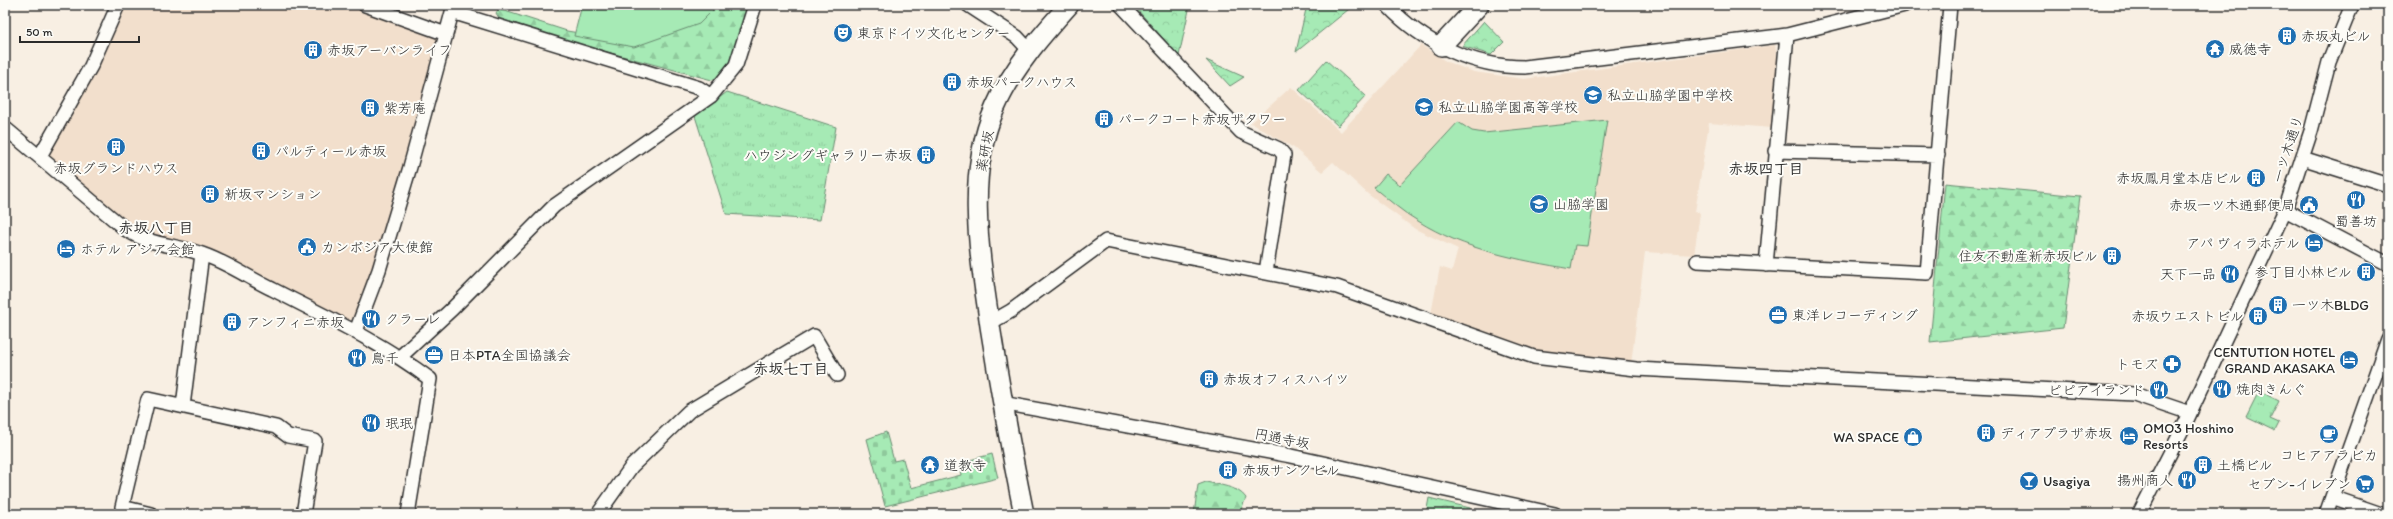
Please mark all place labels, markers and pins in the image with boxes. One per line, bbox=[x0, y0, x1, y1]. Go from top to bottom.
theatre icon: 東京ドイツ文化センター bbox=[832, 22, 854, 44]
place label: 東京ドイツ文化センター bbox=[857, 25, 1010, 42]
building icon: 赤坂丸ビル bbox=[2276, 25, 2298, 47]
place label: 赤坂丸ビル bbox=[2301, 28, 2371, 45]
temple icon: 威徳寺 bbox=[2204, 38, 2226, 60]
building icon: 赤坂アーバンライフ bbox=[302, 39, 324, 61]
place label: 威徳寺 bbox=[2229, 41, 2271, 58]
place label: 赤坂アーバンライフ bbox=[327, 42, 452, 59]
building icon: 赤坂パークハウス bbox=[941, 71, 963, 93]
place label: 赤坂パークハウス bbox=[966, 74, 1077, 91]
school or university icon: 私立山脇学園中学校 bbox=[1582, 84, 1604, 106]
place label: 私立山脇学園中学校 bbox=[1607, 87, 1733, 104]
school or university icon: 私立山脇学園高等学校 bbox=[1413, 96, 1435, 118]
building icon: 紫芳庵 bbox=[359, 97, 381, 119]
place label: 私立山脇学園高等学校 bbox=[1438, 99, 1578, 116]
place label: 紫芳庵 bbox=[384, 100, 426, 117]
building icon: パークコート赤坂ザタワー bbox=[1093, 108, 1115, 130]
place label: パークコート赤坂ザタワー bbox=[1118, 111, 1286, 128]
building icon: 赤坂グランドハウス bbox=[105, 136, 127, 158]
building icon: パルティール赤坂 bbox=[250, 140, 272, 162]
place label: パルティール赤坂 bbox=[275, 143, 386, 160]
building icon: ハウジングギャラリー赤坂 bbox=[915, 144, 937, 166]
place label: ハウジングギャラリー赤坂 bbox=[744, 147, 912, 164]
place label: 赤坂グランドハウス bbox=[53, 160, 179, 177]
building icon: 赤坂鳳月堂本店ビル bbox=[2245, 167, 2267, 189]
place label: 赤坂鳳月堂本店ビル bbox=[2116, 170, 2242, 187]
building icon: 新坂マンション bbox=[199, 183, 221, 205]
place label: 新坂マンション bbox=[224, 186, 321, 203]
restaurant icon: 蜀善坊 bbox=[2345, 189, 2367, 211]
school or university icon: 山脇学園 bbox=[1528, 193, 1550, 215]
public building icon: 赤坂一ツ木通郵便局 bbox=[2298, 194, 2320, 216]
place label: 山脇学園 bbox=[1553, 196, 1609, 213]
place label: 赤坂一ツ木通郵便局 bbox=[2169, 197, 2295, 214]
place label: 蜀善坊 bbox=[2335, 213, 2377, 230]
hotel icon: アパ ヴィラホテル bbox=[2303, 232, 2325, 254]
place label: アパ ヴィラホテル bbox=[2186, 235, 2300, 252]
public building icon: カンボジア大使館 bbox=[296, 236, 318, 258]
hotel icon: ホテル アジア会館 bbox=[55, 238, 77, 260]
place label: カンボジア大使館 bbox=[321, 239, 433, 256]
place label: ホテル アジア会館 bbox=[80, 241, 195, 258]
building icon: 住友不動産新赤坂ビル bbox=[2101, 245, 2123, 267]
place label: 住友不動産新赤坂ビル bbox=[1958, 248, 2098, 265]
building icon: 参丁目小林ビル bbox=[2355, 261, 2377, 283]
restaurant icon: 天下一品 bbox=[2219, 263, 2241, 285]
place label: 参丁目小林ビル bbox=[2254, 264, 2352, 281]
place label: 天下一品 bbox=[2160, 266, 2216, 283]
building icon: 一ツ木BLDG bbox=[2267, 294, 2289, 316]
place label: 一ツ木BLDG bbox=[2292, 297, 2369, 314]
office icon: 東洋レコーディング bbox=[1767, 304, 1789, 326]
building icon: 赤坂ウエストビル bbox=[2247, 305, 2269, 327]
place label: 東洋レコーディング bbox=[1792, 307, 1918, 324]
restaurant icon: クラーレ bbox=[360, 308, 382, 330]
place label: 赤坂ウエストビル bbox=[2131, 308, 2244, 325]
building icon: アンフィニ赤坂 bbox=[221, 311, 243, 333]
place label: クラーレ bbox=[385, 311, 440, 328]
place label: アンフィニ赤坂 bbox=[246, 314, 344, 331]
office icon: 日本PTA全国協議会 bbox=[423, 344, 445, 366]
place label: CENTUTION HOTEL GRAND AKASAKA bbox=[2213, 344, 2335, 377]
restaurant icon: 鳥千 bbox=[346, 347, 368, 369]
place label: 日本PTA全国協議会 bbox=[448, 347, 571, 364]
hotel icon: CENTUTION HOTEL GRAND AKASAKA bbox=[2338, 349, 2360, 371]
place label: 鳥千 bbox=[371, 350, 399, 367]
pharmacy icon: トモズ bbox=[2161, 353, 2183, 375]
place label: トモズ bbox=[2116, 356, 2158, 373]
building icon: 赤坂オフィスハイツ bbox=[1198, 368, 1220, 390]
place label: 赤坂オフィスハイツ bbox=[1223, 371, 1349, 388]
restaurant icon: 焼肉きんぐ bbox=[2211, 378, 2233, 400]
restaurant icon: ピピアイランド bbox=[2148, 379, 2170, 401]
place label: 焼肉きんぐ bbox=[2236, 381, 2306, 398]
place label: ピピアイランド bbox=[2048, 382, 2145, 399]
restaurant icon: 珉珉 bbox=[360, 412, 382, 434]
place label: 珉珉 bbox=[385, 415, 413, 432]
place label: OMO3 Hoshino Resorts bbox=[2143, 420, 2234, 453]
building icon: ディアプラザ赤坂 bbox=[1975, 422, 1997, 444]
cafe icon: コヒアアラビカ bbox=[2318, 423, 2340, 445]
place label: ディアプラザ赤坂 bbox=[2000, 425, 2112, 442]
hotel icon: OMO3 Hoshino Resorts bbox=[2118, 425, 2140, 447]
shop icon: WA SPACE bbox=[1902, 426, 1924, 448]
place label: WA SPACE bbox=[1833, 429, 1899, 446]
place label: コヒアアラビカ bbox=[2280, 447, 2378, 464]
temple icon: 道教寺 bbox=[919, 454, 941, 476]
building icon: 土橋ビル bbox=[2192, 454, 2214, 476]
place label: 道教寺 bbox=[944, 457, 986, 474]
place label: 土橋ビル bbox=[2217, 457, 2273, 474]
building icon: 赤坂サンクビル bbox=[1217, 459, 1239, 481]
place label: 赤坂サンクビル bbox=[1242, 462, 1340, 479]
restaurant icon: 揚州商人 bbox=[2176, 469, 2198, 491]
bar icon: Usagiya bbox=[2018, 470, 2040, 492]
place label: 揚州商人 bbox=[2117, 472, 2173, 489]
place label: Usagiya bbox=[2043, 473, 2091, 490]
supermarket icon: セブン-イレブン bbox=[2354, 473, 2376, 495]
place label: セブン-イレブン bbox=[2247, 476, 2351, 493]

